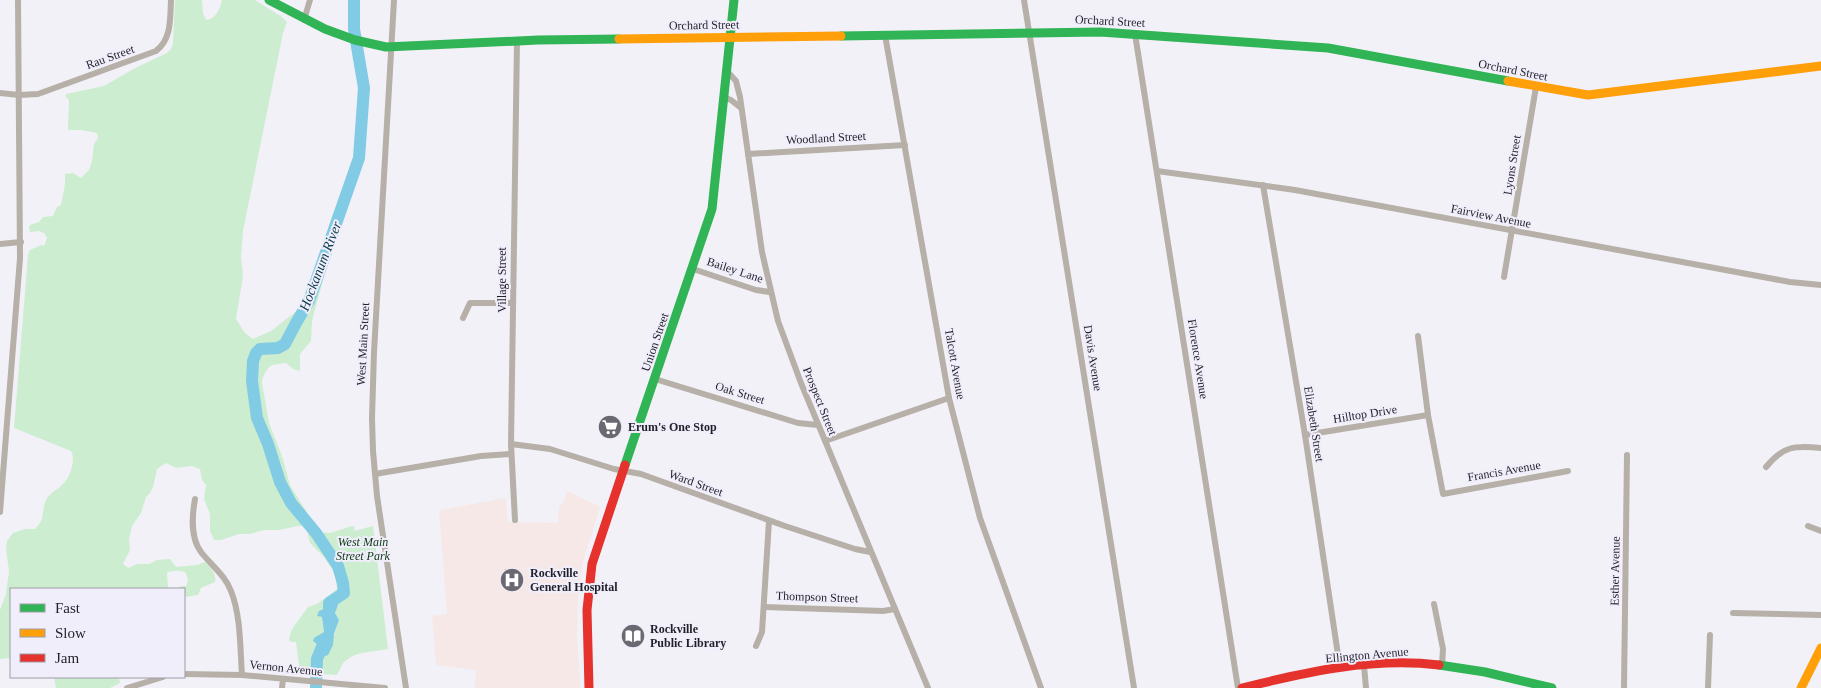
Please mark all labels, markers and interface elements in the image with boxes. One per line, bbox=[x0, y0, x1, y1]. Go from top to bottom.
street label: Orchard Street bbox=[1075, 12, 1146, 30]
street label: Orchard Street bbox=[669, 17, 740, 33]
street label: Rau Street bbox=[84, 42, 137, 72]
street label: Orchard Street bbox=[1477, 56, 1549, 84]
street label: Woodland Street bbox=[786, 129, 867, 147]
street label: Lyons Street bbox=[1500, 133, 1524, 196]
street label: Fairview Avenue bbox=[1450, 201, 1532, 231]
water label: Hockanum River bbox=[296, 219, 345, 314]
street label: Village Street bbox=[495, 247, 509, 313]
street label: Bailey Lane bbox=[705, 254, 765, 286]
street label: West Main Street bbox=[354, 302, 372, 386]
street label: Union Street bbox=[638, 310, 672, 373]
street label: Florence Avenue bbox=[1185, 318, 1211, 400]
street label: Davis Avenue bbox=[1081, 324, 1105, 392]
street label: Talcott Avenue bbox=[942, 327, 968, 401]
street label: Prospect Street bbox=[800, 365, 840, 438]
street label: Oak Street bbox=[714, 379, 767, 407]
street label: Elizabeth Street bbox=[1301, 385, 1327, 463]
street label: Hilltop Drive bbox=[1332, 402, 1398, 426]
supermarket icon: Erum's One Stop bbox=[597, 414, 623, 440]
place label: Erum's One Stop bbox=[628, 420, 717, 434]
street label: Francis Avenue bbox=[1466, 458, 1542, 484]
street label: Ward Street bbox=[667, 467, 726, 499]
park label: West Main Street Park bbox=[336, 535, 391, 563]
street label: Esther Avenue bbox=[1607, 536, 1623, 606]
place label: Rockville General Hospital bbox=[530, 566, 618, 594]
hospital icon: Rockville General Hospital bbox=[499, 567, 525, 593]
legend bbox=[10, 588, 185, 678]
street label: Thompson Street bbox=[776, 589, 859, 605]
text: Fast bbox=[55, 600, 81, 616]
place label: Rockville Public Library bbox=[650, 622, 726, 650]
library icon: Rockville Public Library bbox=[620, 623, 646, 649]
text: Slow bbox=[55, 625, 86, 641]
street label: Ellington Avenue bbox=[1325, 644, 1409, 666]
text: Jam bbox=[55, 650, 79, 666]
street label: Vernon Avenue bbox=[249, 657, 323, 679]

